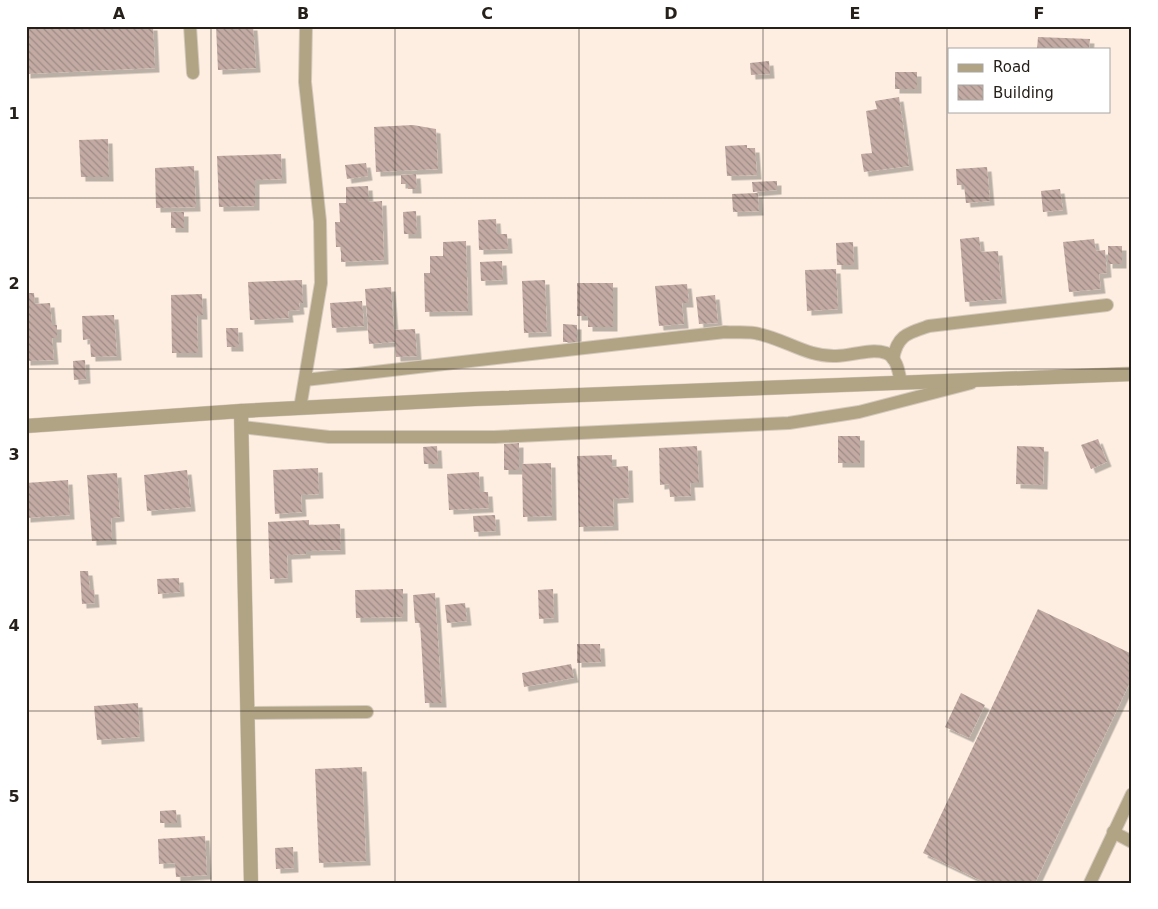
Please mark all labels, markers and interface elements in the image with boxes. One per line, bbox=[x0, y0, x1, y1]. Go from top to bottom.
text: A bbox=[113, 4, 126, 23]
text: B bbox=[297, 4, 309, 23]
text: C bbox=[481, 4, 493, 23]
text: D bbox=[664, 4, 678, 23]
text: E bbox=[850, 4, 860, 23]
text: F bbox=[1034, 4, 1044, 23]
legend bbox=[948, 48, 1110, 112]
text: Road bbox=[993, 58, 1031, 76]
text: Building bbox=[993, 84, 1054, 102]
text: 1 bbox=[8, 104, 20, 123]
text: 2 bbox=[8, 274, 20, 293]
text: 3 bbox=[8, 445, 20, 464]
text: 4 bbox=[8, 616, 20, 635]
text: 5 bbox=[8, 787, 20, 806]

